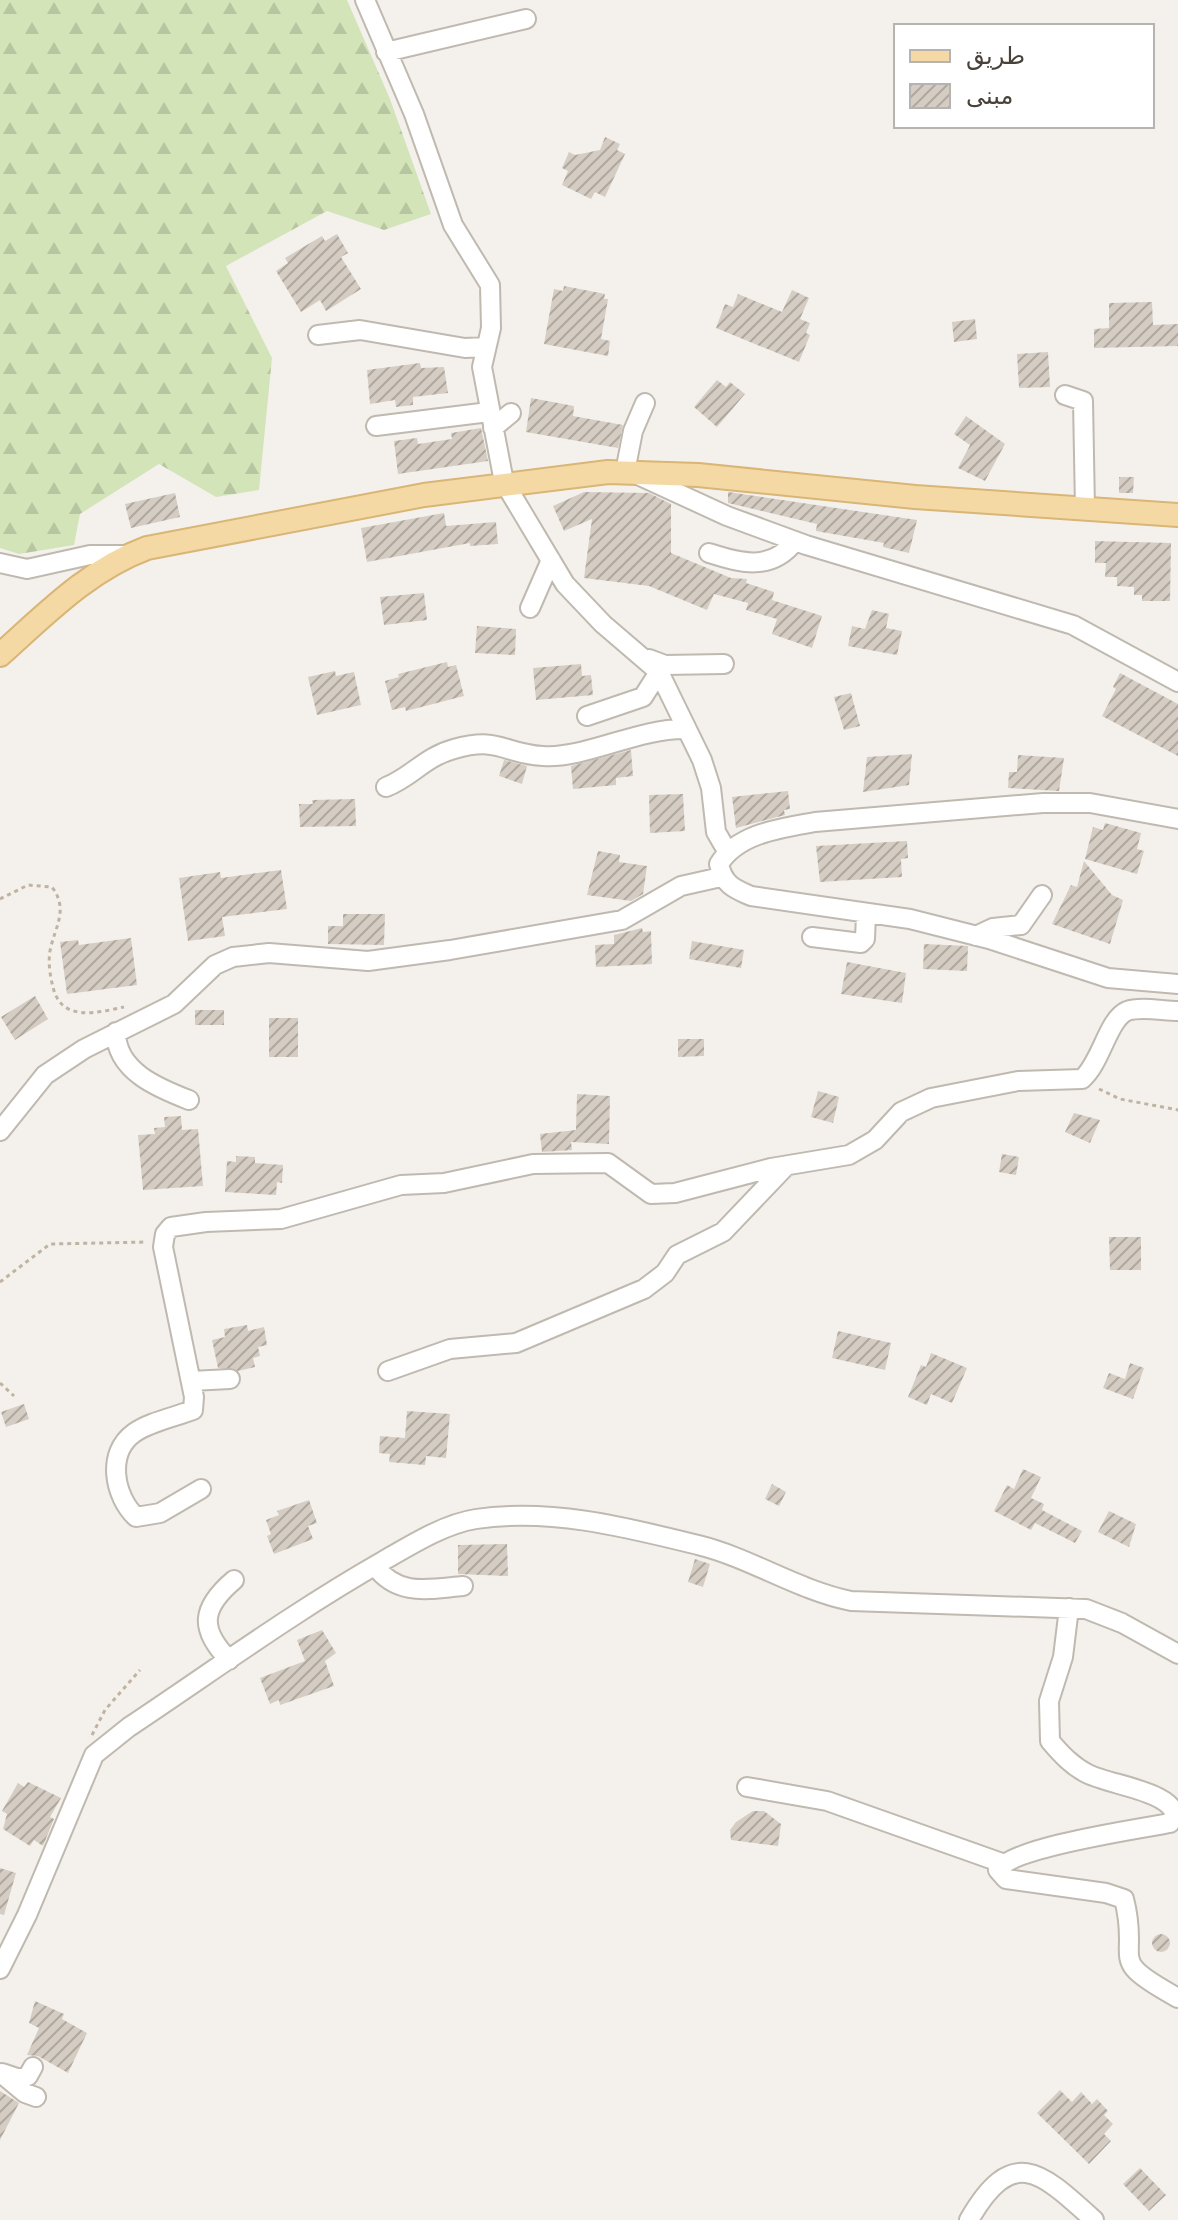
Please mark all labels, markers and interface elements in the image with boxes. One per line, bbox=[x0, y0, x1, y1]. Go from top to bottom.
legend bbox=[894, 24, 1154, 128]
text: طريق bbox=[966, 42, 1025, 70]
text: مبنى bbox=[966, 82, 1013, 110]

